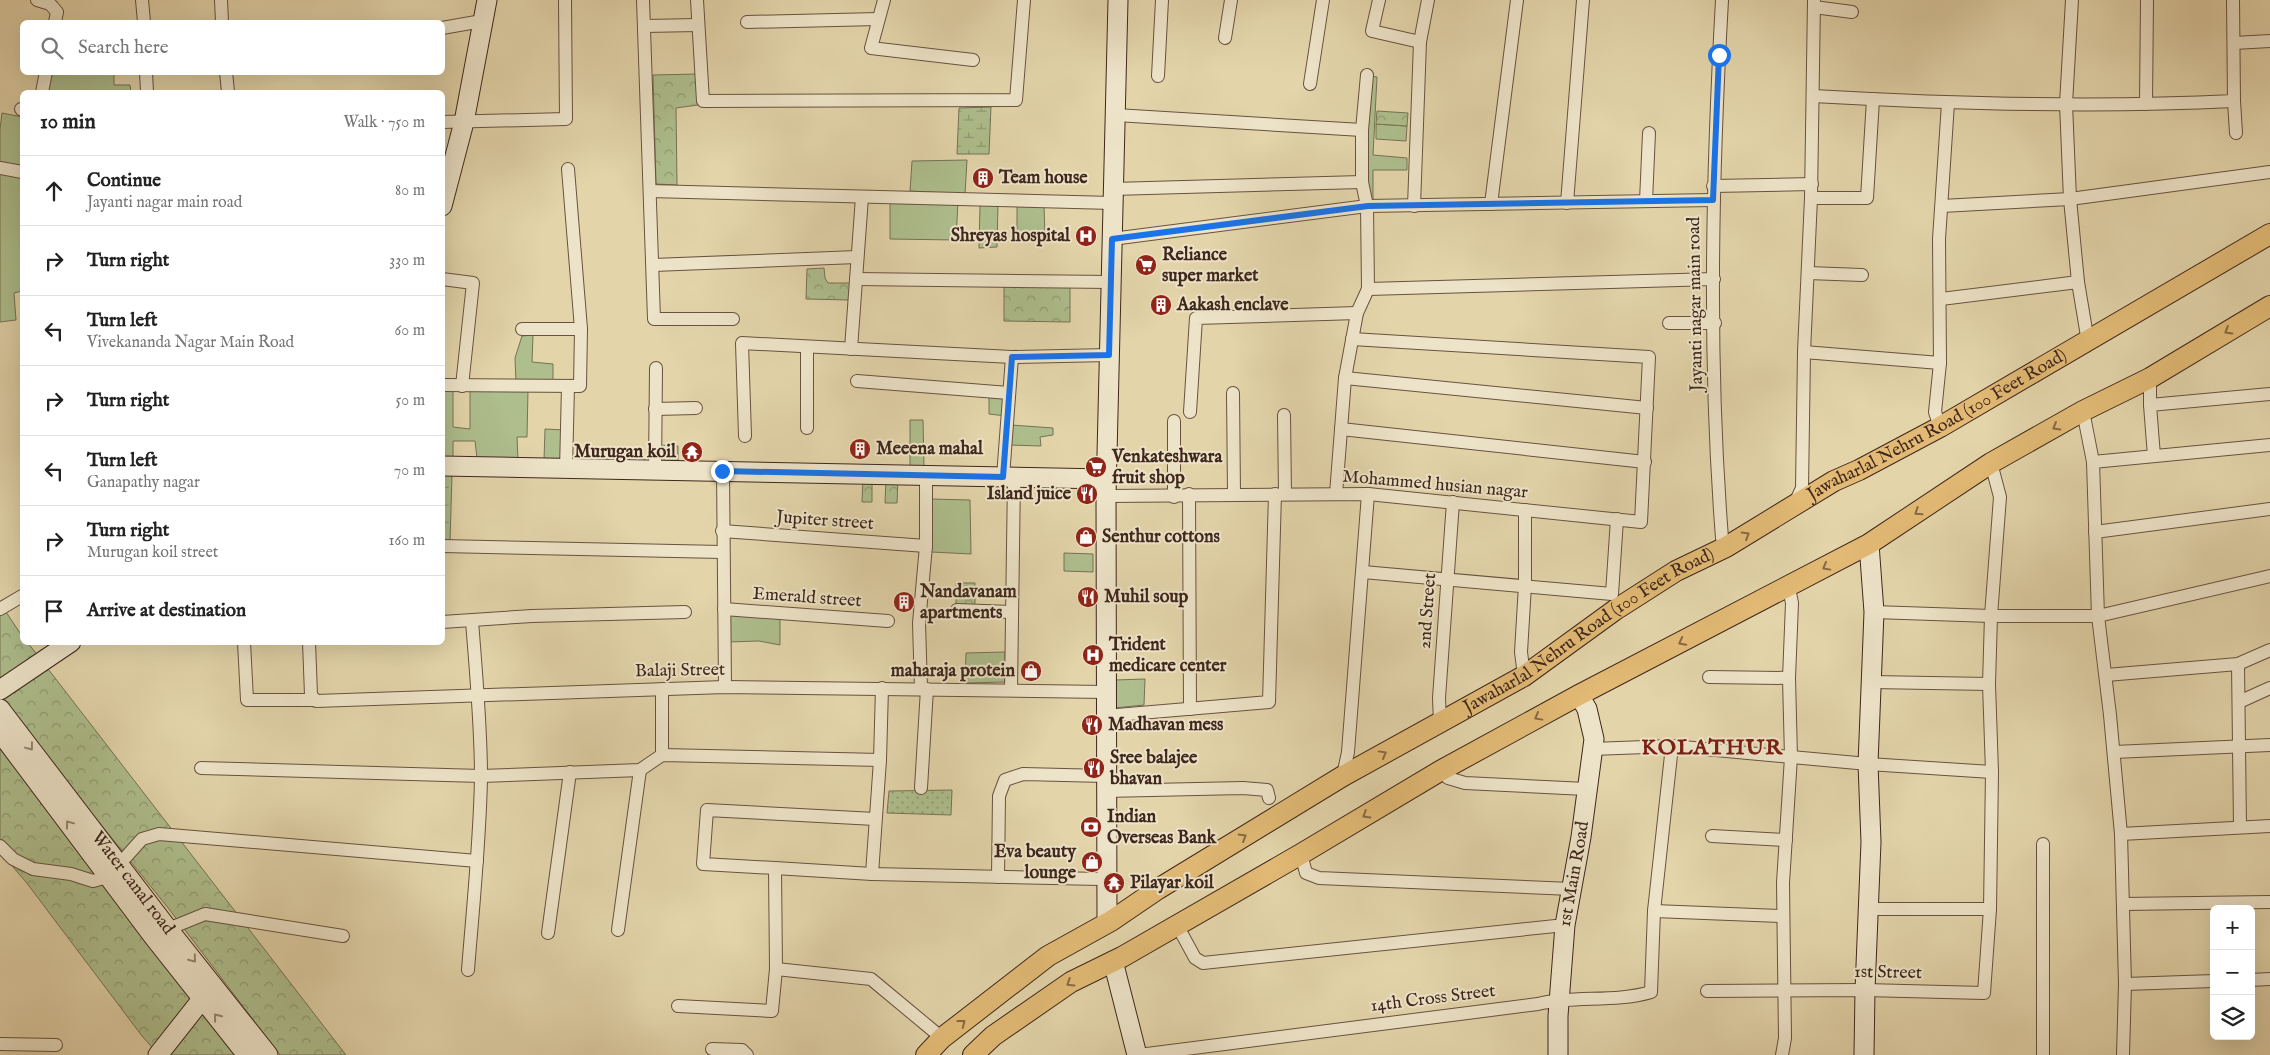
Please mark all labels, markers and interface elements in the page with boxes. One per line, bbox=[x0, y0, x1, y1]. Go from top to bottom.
search box bbox=[20, 20, 445, 75]
icon: search bbox=[38, 34, 66, 62]
text: Search here bbox=[78, 36, 169, 60]
route start bbox=[1708, 44, 1731, 67]
text: 10 min bbox=[40, 109, 96, 136]
text: Walk · 750 m bbox=[343, 113, 425, 133]
building icon: Team house bbox=[971, 166, 995, 190]
place label: Team house bbox=[998, 167, 1088, 190]
text: Continue bbox=[87, 169, 161, 193]
icon: ahead bbox=[40, 177, 68, 205]
text: 80 m bbox=[395, 181, 425, 201]
text: Jayanti nagar main road bbox=[87, 193, 242, 213]
street label: Jayanti nagar main road bbox=[1683, 216, 1709, 393]
hospital icon: Shreyas hospital bbox=[1074, 224, 1098, 248]
place label: Shreyas hospital bbox=[951, 225, 1071, 248]
place label: Reliance super market bbox=[1162, 244, 1259, 288]
icon: right bbox=[40, 247, 68, 275]
text: Turn right bbox=[87, 249, 169, 273]
text: 330 m bbox=[389, 251, 425, 271]
supermarket icon: Reliance super market bbox=[1134, 253, 1158, 277]
building icon: Aakash enclave bbox=[1149, 293, 1173, 317]
place label: Aakash enclave bbox=[1176, 294, 1289, 317]
text: Turn left bbox=[87, 309, 158, 333]
icon: left bbox=[40, 317, 68, 345]
text: 60 m bbox=[395, 321, 425, 341]
one-way arrow bbox=[2225, 324, 2234, 334]
text: Vivekananda Nagar Main Road bbox=[87, 333, 294, 353]
street label: Jawaharlal Nehru Road (100 Feet Road) bbox=[1801, 344, 2071, 507]
icon: right bbox=[40, 387, 68, 415]
text: Turn right bbox=[87, 389, 169, 413]
text: 50 m bbox=[396, 391, 425, 411]
one-way arrow bbox=[2052, 420, 2061, 430]
building icon: Meeena mahal bbox=[848, 437, 872, 461]
place label: Meeena mahal bbox=[876, 438, 984, 461]
temple icon: Murugan koil bbox=[680, 440, 704, 464]
place label: Murugan koil bbox=[574, 441, 677, 464]
place label: Venkateshwara fruit shop bbox=[1111, 446, 1223, 490]
text: Turn left bbox=[87, 449, 158, 473]
supermarket icon: Venkateshwara fruit shop bbox=[1084, 455, 1108, 479]
icon: left bbox=[40, 457, 68, 485]
route end bbox=[711, 460, 734, 483]
text: 70 m bbox=[394, 461, 425, 481]
street label: Mohammed husian nagar bbox=[1341, 465, 1529, 505]
text: Ganapathy nagar bbox=[87, 473, 200, 493]
restaurant icon: Island juice bbox=[1075, 482, 1099, 506]
place label: Island juice bbox=[987, 483, 1072, 506]
street label: Jupiter street bbox=[774, 506, 874, 536]
one-way arrow bbox=[1914, 506, 1923, 515]
text: Turn right bbox=[87, 519, 169, 543]
shop icon: Senthur cottons bbox=[1074, 525, 1098, 549]
place label: Senthur cottons bbox=[1102, 526, 1221, 549]
icon: right bbox=[40, 527, 68, 555]
text: 160 m bbox=[389, 531, 425, 551]
one-way arrow bbox=[1740, 531, 1749, 541]
text: Murugan koil street bbox=[87, 543, 218, 563]
street label: Jawaharlal Nehru Road (100 Feet Road) bbox=[1458, 543, 1718, 720]
one-way arrow bbox=[1822, 561, 1831, 571]
street label: 2nd Street bbox=[1414, 572, 1442, 650]
place label: Nandavanam apartments bbox=[919, 581, 1017, 625]
street label: Emerald street bbox=[752, 583, 862, 613]
restaurant icon: Muhil soup bbox=[1076, 585, 1100, 609]
place label: Muhil soup bbox=[1104, 586, 1189, 609]
building icon: Nandavanam apartments bbox=[892, 590, 916, 614]
icon: arrive bbox=[40, 597, 68, 625]
text: Arrive at destination bbox=[87, 599, 246, 623]
place label: Trident medicare center bbox=[1108, 634, 1227, 678]
one-way arrow bbox=[1678, 636, 1687, 646]
hospital icon: Trident medicare center bbox=[1081, 643, 1105, 667]
street label: Balaji Street bbox=[635, 659, 725, 683]
shop icon: maharaja protein bbox=[1019, 659, 1043, 683]
place label: maharaja protein bbox=[891, 660, 1015, 683]
one-way arrow bbox=[1534, 711, 1543, 721]
restaurant icon: Madhavan mess bbox=[1080, 713, 1104, 737]
place label: Madhavan mess bbox=[1108, 714, 1224, 737]
district label: KOLATHUR bbox=[1641, 734, 1783, 762]
one-way arrow bbox=[24, 741, 32, 750]
place label: Sree balajee bhavan bbox=[1109, 747, 1198, 791]
one-way arrow bbox=[1377, 750, 1386, 760]
restaurant icon: Sree balajee bhavan bbox=[1082, 756, 1106, 780]
place label: Indian Overseas Bank bbox=[1107, 806, 1218, 850]
one-way arrow bbox=[1363, 809, 1372, 819]
bank icon: Indian Overseas Bank bbox=[1079, 815, 1103, 839]
street label: 1st Main Road bbox=[1553, 819, 1595, 929]
one-way arrow bbox=[67, 821, 75, 830]
street label: Water canal road bbox=[86, 827, 180, 940]
one-way arrow bbox=[1237, 833, 1246, 843]
place label: Eva beauty lounge bbox=[994, 841, 1077, 885]
shop icon: Eva beauty lounge bbox=[1080, 850, 1104, 874]
temple icon: Pilayar koil bbox=[1102, 871, 1126, 895]
place label: Pilayar koil bbox=[1130, 872, 1215, 895]
map controls bbox=[2210, 905, 2255, 1040]
button: + bbox=[2210, 905, 2255, 950]
button: − bbox=[2210, 950, 2255, 995]
one-way arrow bbox=[187, 954, 196, 963]
street label: 1st Street bbox=[1854, 961, 1922, 985]
one-way arrow bbox=[1066, 976, 1075, 986]
street label: 14th Cross Street bbox=[1369, 980, 1497, 1018]
button: layers bbox=[2210, 995, 2255, 1040]
one-way arrow bbox=[214, 1014, 222, 1023]
one-way arrow bbox=[956, 1020, 965, 1028]

